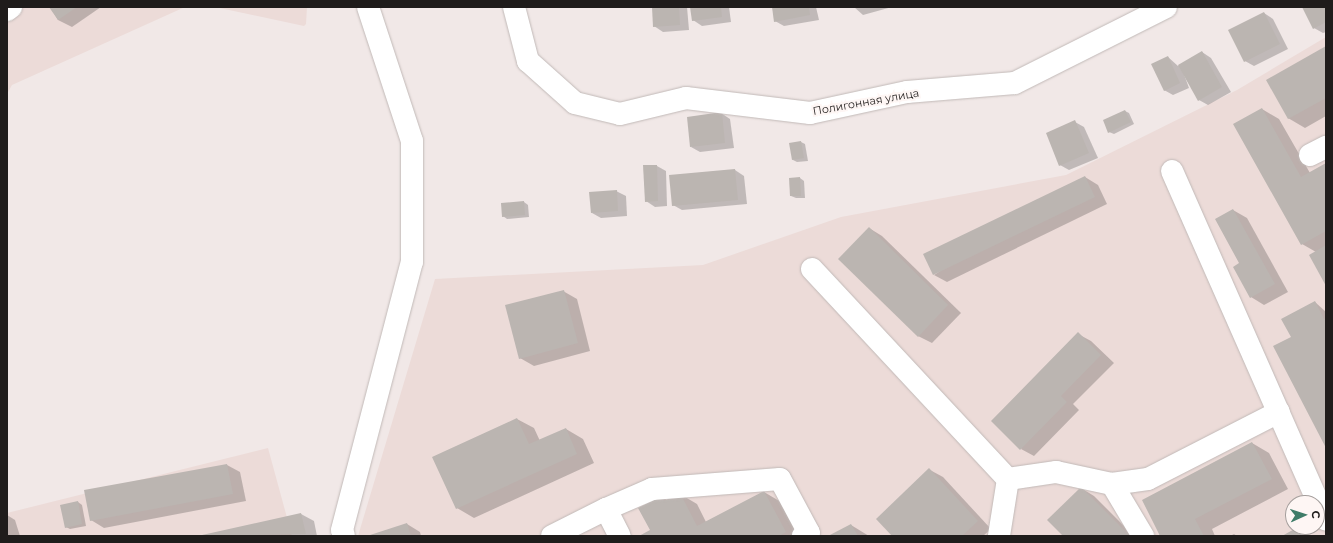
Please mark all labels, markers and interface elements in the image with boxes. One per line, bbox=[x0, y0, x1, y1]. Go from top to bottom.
street label: Полигонная улица bbox=[812, 86, 920, 118]
north arrow bbox=[1285, 495, 1325, 535]
text: С bbox=[1309, 510, 1323, 519]

